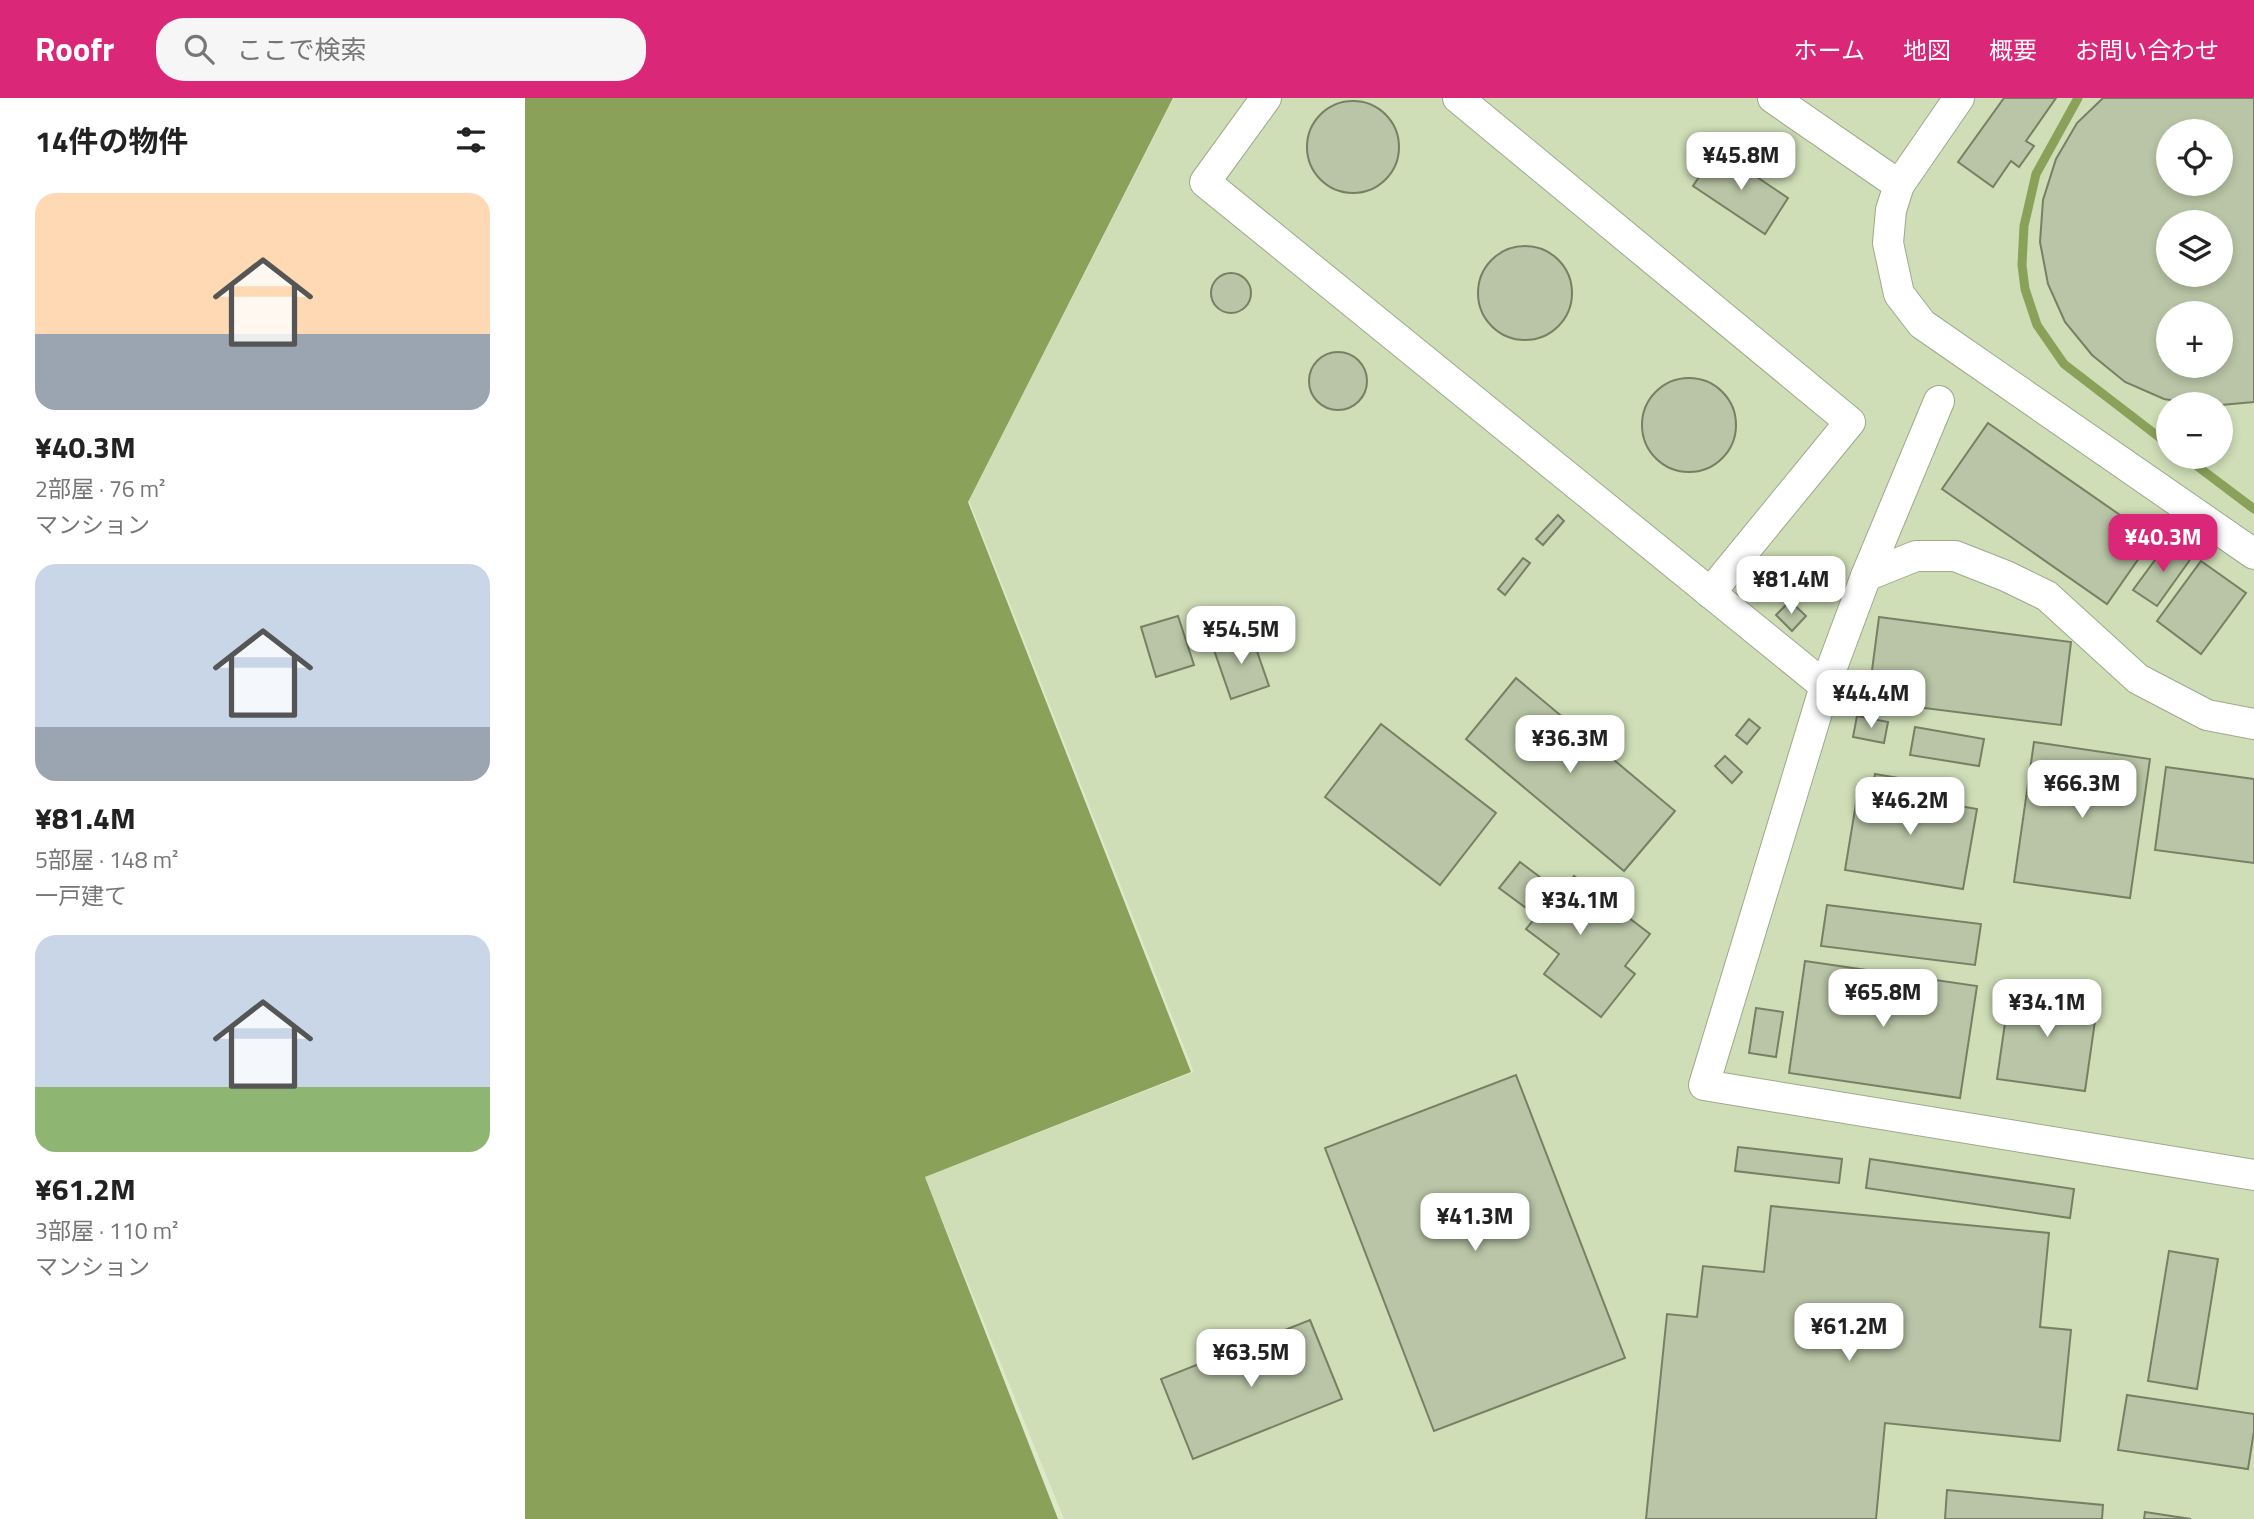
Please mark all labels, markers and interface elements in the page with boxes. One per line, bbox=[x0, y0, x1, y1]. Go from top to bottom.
search box bbox=[156, 18, 646, 81]
text: Roofr bbox=[35, 24, 114, 74]
icon: search bbox=[180, 30, 218, 68]
text: ここで検索 bbox=[236, 30, 366, 69]
text: ホーム bbox=[1794, 32, 1865, 68]
text: 地図 bbox=[1903, 32, 1951, 68]
text: 概要 bbox=[1989, 32, 2037, 68]
text: お問い合わせ bbox=[2075, 32, 2219, 68]
text: 14件の物件 bbox=[35, 118, 189, 164]
map controls bbox=[2156, 119, 2233, 469]
button: locate bbox=[2156, 119, 2233, 196]
icon: filters bbox=[452, 121, 490, 159]
pin: ¥45.8M bbox=[1684, 132, 1798, 192]
text: ¥45.8M bbox=[1702, 137, 1780, 172]
button: layers bbox=[2156, 210, 2233, 287]
icon: home bbox=[200, 239, 326, 365]
button: + bbox=[2156, 301, 2233, 378]
button: − bbox=[2156, 392, 2233, 469]
text: ¥40.3M bbox=[35, 424, 136, 470]
text: 2部屋 · 76 m² bbox=[35, 471, 165, 506]
text: マンション bbox=[35, 507, 150, 542]
pin: ¥40.3M bbox=[2106, 514, 2220, 574]
text: ¥40.3M bbox=[2124, 519, 2202, 554]
pin: ¥81.4M bbox=[1734, 556, 1848, 616]
text: ¥81.4M bbox=[1752, 561, 1830, 596]
pin: ¥54.5M bbox=[1184, 606, 1298, 666]
icon: home bbox=[200, 610, 326, 736]
text: ¥54.5M bbox=[1202, 611, 1280, 646]
pin: ¥44.4M bbox=[1814, 670, 1928, 730]
text: ¥44.4M bbox=[1832, 675, 1910, 710]
pin: ¥36.3M bbox=[1513, 716, 1627, 775]
text: ¥36.3M bbox=[1531, 720, 1609, 755]
pin: ¥66.3M bbox=[2025, 760, 2139, 820]
text: ¥66.3M bbox=[2043, 765, 2121, 800]
pin: ¥46.2M bbox=[1853, 778, 1967, 837]
text: ¥46.2M bbox=[1871, 782, 1949, 817]
text: ¥81.4M bbox=[35, 795, 136, 841]
text: 5部屋 · 148 m² bbox=[35, 842, 178, 877]
text: 一戸建て bbox=[35, 878, 127, 913]
pin: ¥34.1M bbox=[1523, 878, 1637, 937]
text: ¥34.1M bbox=[1541, 882, 1619, 917]
pin: ¥65.8M bbox=[1826, 970, 1940, 1029]
text: ¥65.8M bbox=[1844, 974, 1922, 1009]
pin: ¥34.1M bbox=[1990, 979, 2104, 1039]
icon: home bbox=[200, 981, 326, 1107]
text: ¥34.1M bbox=[2008, 984, 2086, 1019]
text: ¥61.2M bbox=[35, 1166, 136, 1212]
pin: ¥41.3M bbox=[1418, 1194, 1532, 1253]
text: ¥41.3M bbox=[1436, 1198, 1514, 1233]
text: 3部屋 · 110 m² bbox=[35, 1213, 178, 1248]
text: マンション bbox=[35, 1249, 150, 1284]
pin: ¥61.2M bbox=[1792, 1304, 1906, 1363]
text: ¥61.2M bbox=[1810, 1308, 1888, 1343]
pin: ¥63.5M bbox=[1194, 1330, 1308, 1389]
text: ¥63.5M bbox=[1212, 1334, 1290, 1369]

